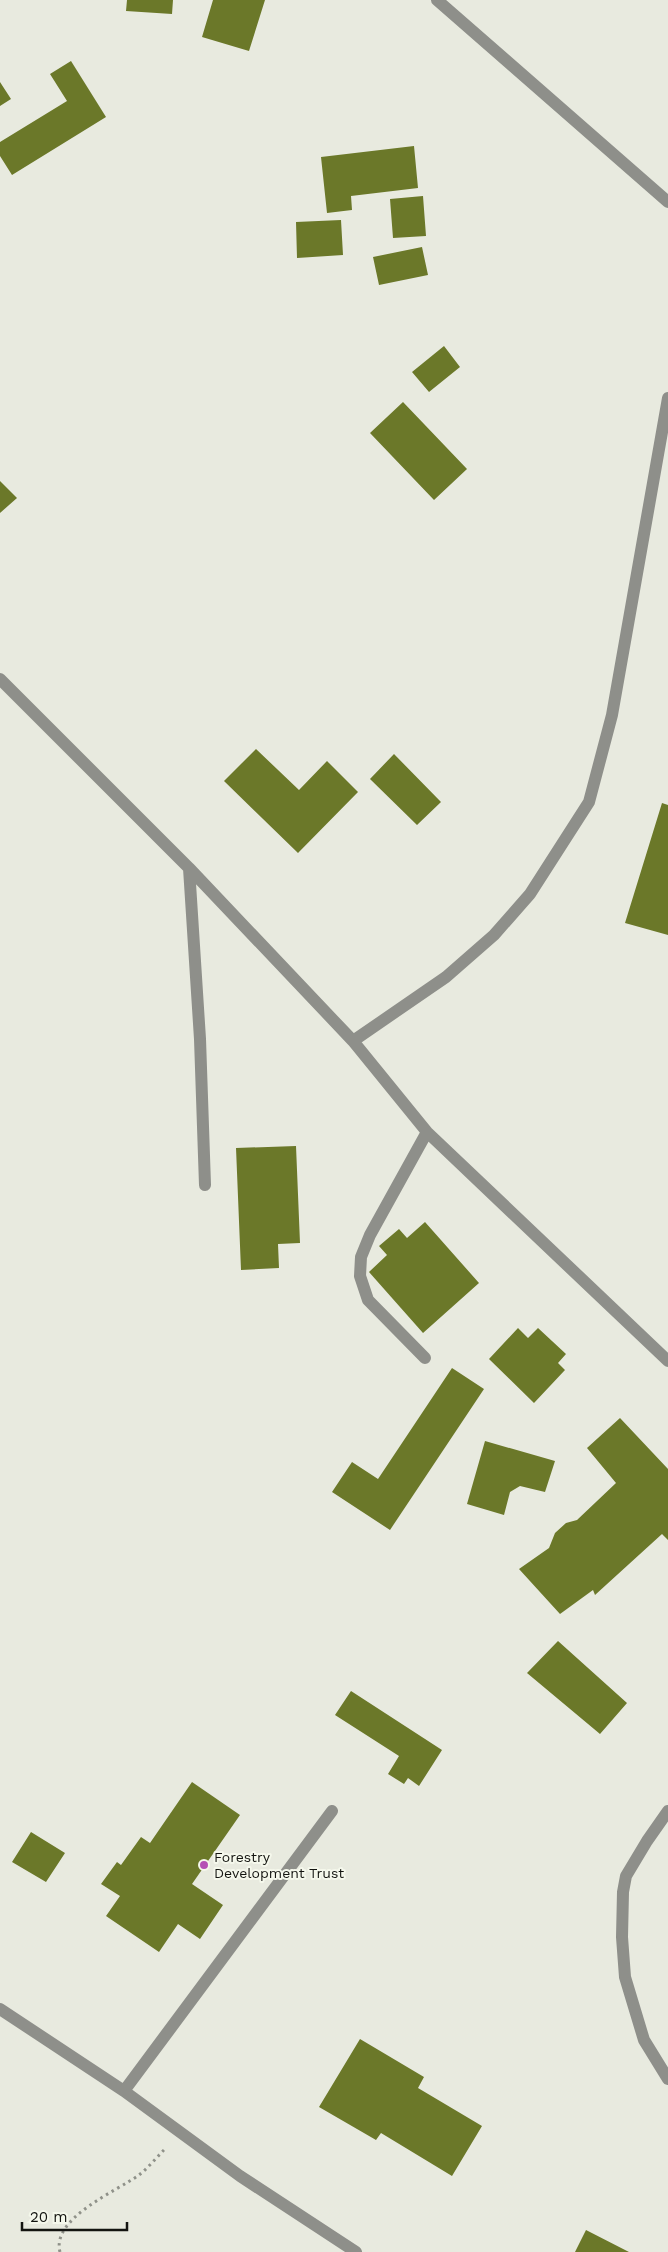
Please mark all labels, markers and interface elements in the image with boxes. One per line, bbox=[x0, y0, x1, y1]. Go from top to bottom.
place label: Forestry Development Trust bbox=[214, 1849, 344, 1881]
marker: Forestry Development Trust bbox=[198, 1859, 210, 1871]
scale bar bbox=[22, 2200, 128, 2232]
text: 20 m bbox=[30, 2208, 68, 2226]

